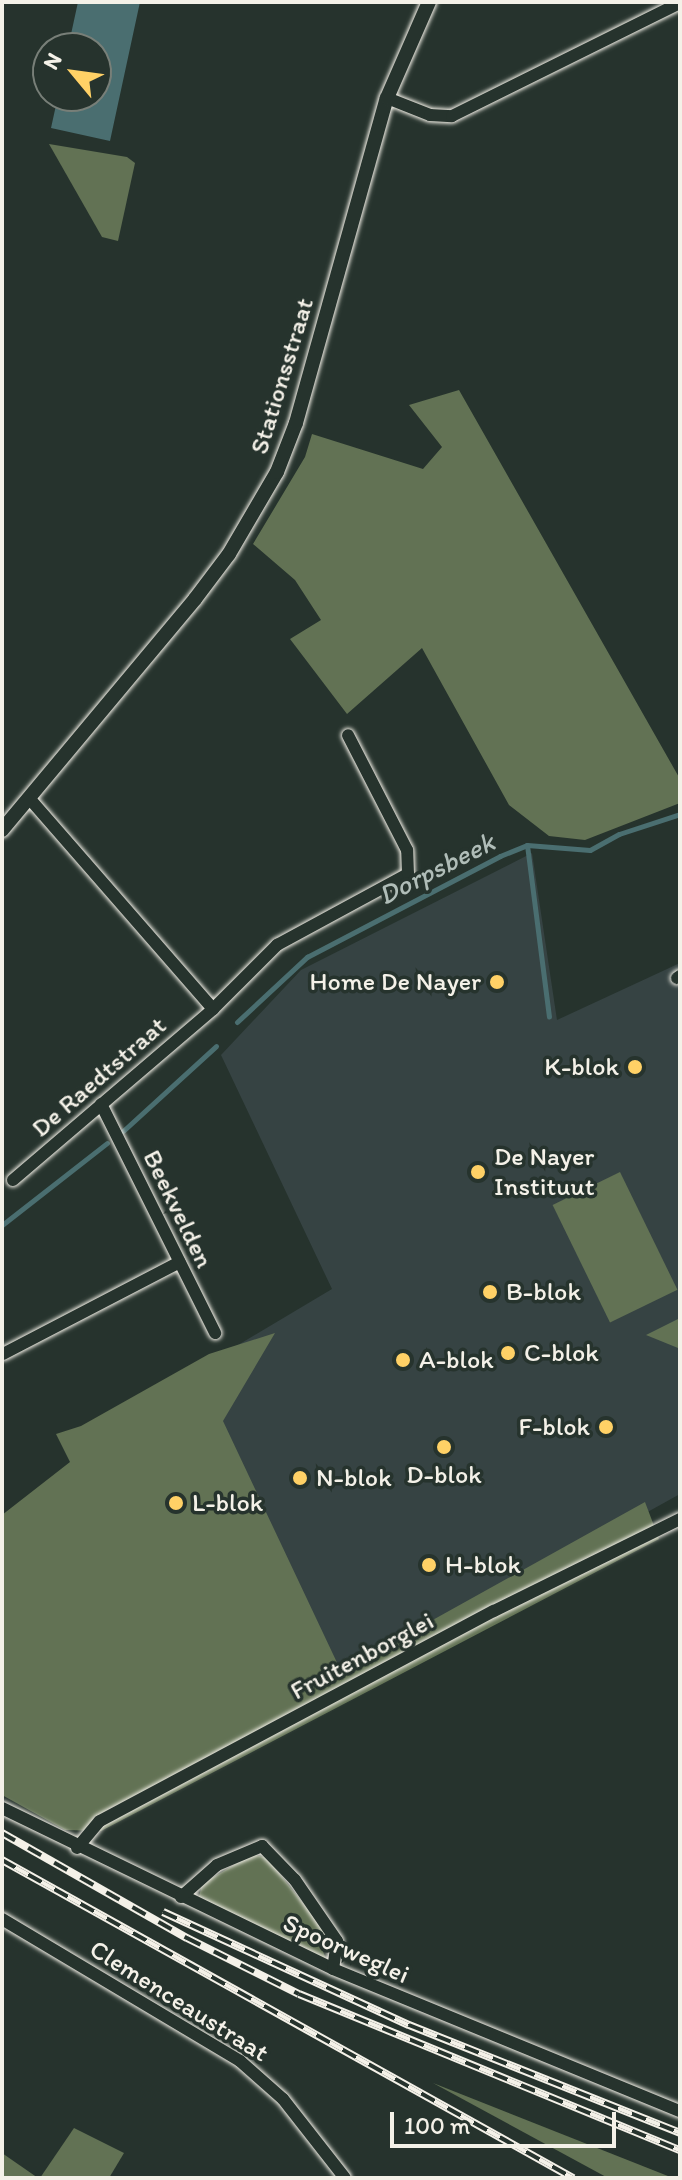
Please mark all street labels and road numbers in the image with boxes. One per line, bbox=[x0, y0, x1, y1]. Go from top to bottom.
street label: Stationsstraat bbox=[243, 294, 321, 458]
street label: De Raedtstraat bbox=[25, 1010, 173, 1144]
street label: Beekvelden bbox=[136, 1145, 220, 1273]
street label: Fruitenborglei bbox=[285, 1605, 439, 1707]
street label: Spoorweglei bbox=[278, 1907, 414, 1991]
street label: Clemenceaustraat bbox=[84, 1933, 274, 2069]

